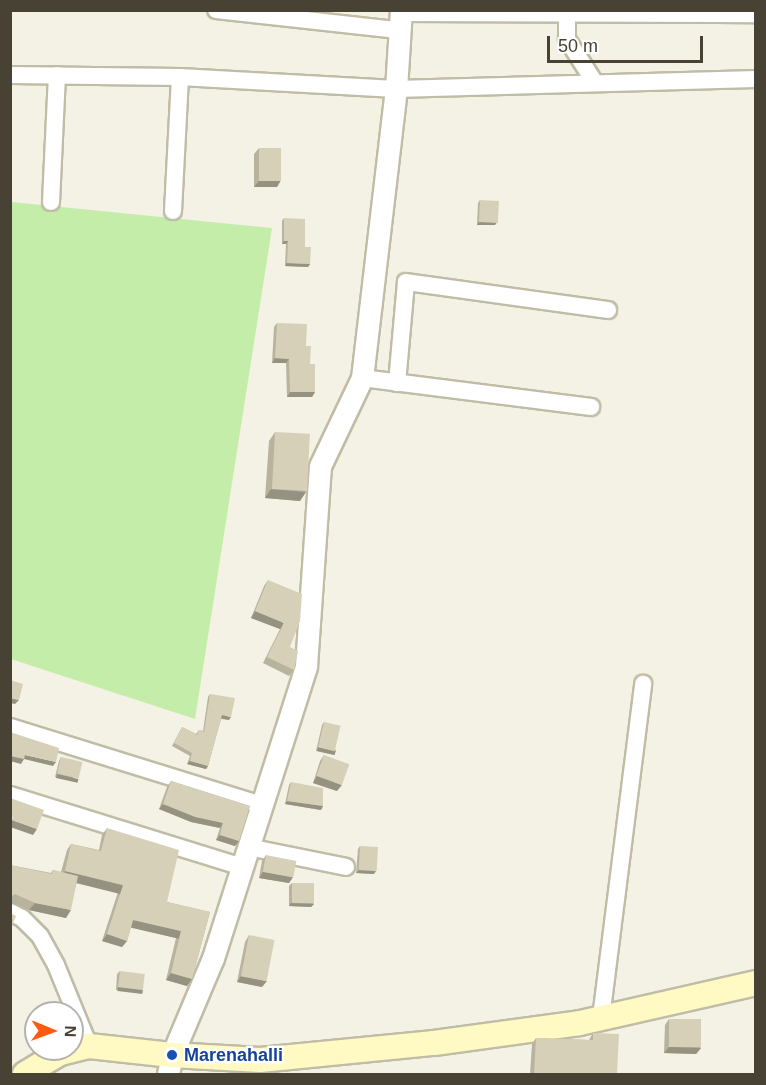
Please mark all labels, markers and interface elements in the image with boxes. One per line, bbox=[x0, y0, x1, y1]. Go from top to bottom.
scale bar bbox=[550, 24, 706, 62]
text: 50 m bbox=[558, 36, 598, 56]
north arrow bbox=[24, 1001, 84, 1061]
text: N bbox=[62, 1025, 79, 1037]
place label: Marenahalli bbox=[184, 1044, 283, 1066]
marker: Marenahalli bbox=[165, 1048, 179, 1062]

